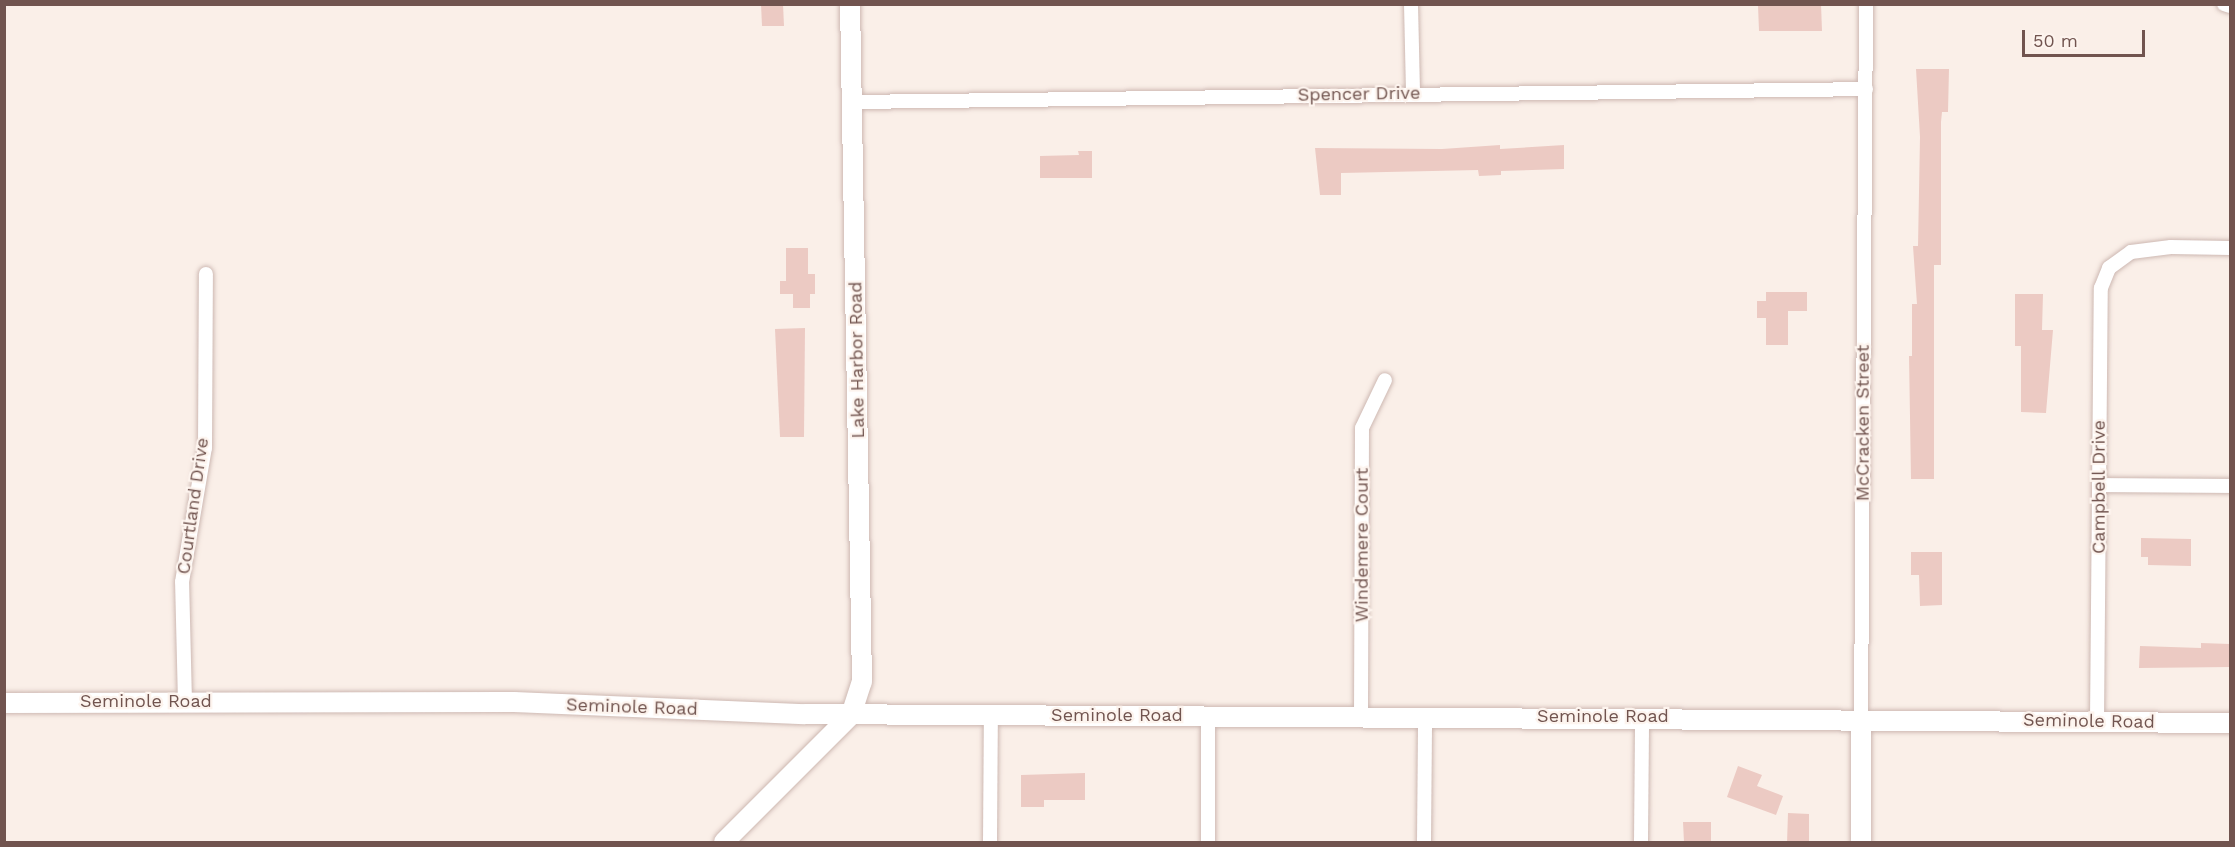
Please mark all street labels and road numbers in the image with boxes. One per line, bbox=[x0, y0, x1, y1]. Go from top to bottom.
street label: Spencer Drive bbox=[1297, 82, 1421, 106]
street label: Lake Harbor Road bbox=[845, 281, 869, 439]
street label: McCracken Street bbox=[1852, 345, 1874, 501]
street label: Campbell Drive bbox=[2088, 420, 2110, 554]
street label: Courtland Drive bbox=[173, 436, 213, 576]
street label: Windemere Court bbox=[1351, 468, 1373, 622]
street label: Seminole Road bbox=[80, 690, 212, 712]
street label: Seminole Road bbox=[566, 694, 698, 720]
street label: Seminole Road bbox=[1051, 704, 1183, 726]
street label: Seminole Road bbox=[1537, 705, 1669, 727]
street label: Seminole Road bbox=[2023, 709, 2155, 733]

